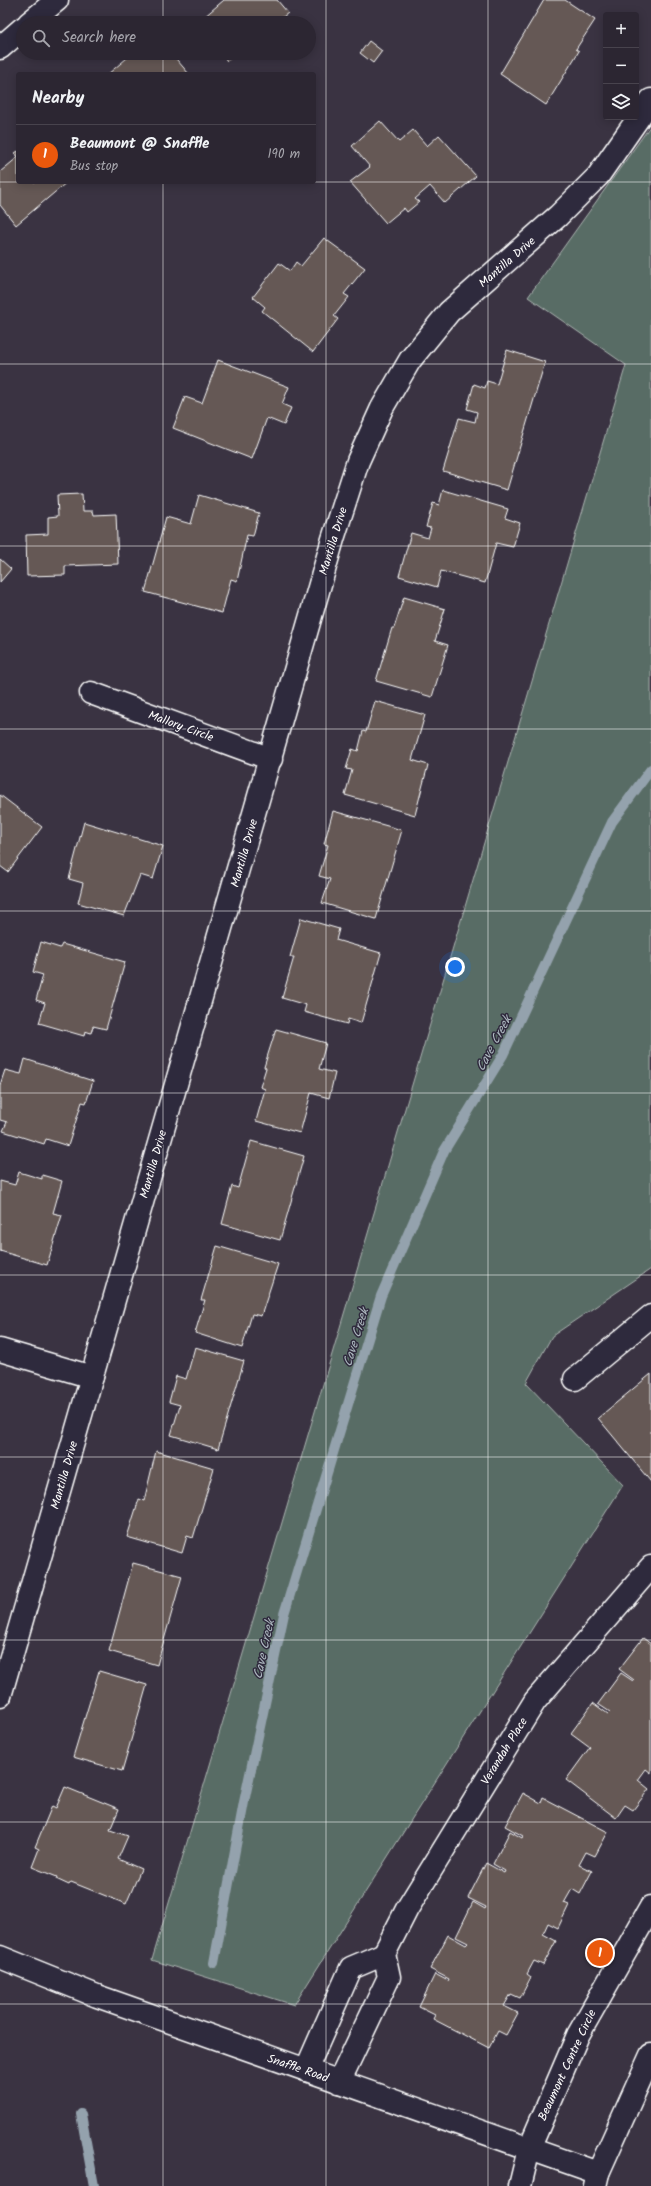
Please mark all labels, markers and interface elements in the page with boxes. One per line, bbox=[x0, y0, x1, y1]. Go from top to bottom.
map controls bbox=[603, 12, 639, 120]
button: + bbox=[603, 12, 639, 48]
search box bbox=[16, 16, 316, 60]
text: Search here bbox=[62, 26, 136, 50]
icon: search bbox=[30, 27, 52, 49]
button: − bbox=[603, 48, 639, 84]
button: layers bbox=[603, 84, 639, 120]
text: Nearby bbox=[32, 85, 84, 112]
text: Beaumont @ Snaffle bbox=[70, 132, 209, 156]
text: 1 bbox=[43, 144, 47, 165]
text: 190 m bbox=[268, 144, 300, 165]
text: Bus stop bbox=[70, 156, 118, 177]
street label: Mantilla Drive bbox=[475, 232, 541, 293]
street label: Mantilla Drive bbox=[314, 504, 353, 578]
street label: Mallory Circle bbox=[145, 706, 217, 747]
street label: Mantilla Drive bbox=[226, 816, 263, 890]
your location bbox=[445, 957, 465, 977]
water label: Cave Creek bbox=[471, 1010, 519, 1075]
street label: Mantilla Drive bbox=[135, 1127, 172, 1201]
water label: Cave Creek bbox=[338, 1304, 376, 1369]
street label: Mantilla Drive bbox=[46, 1438, 83, 1512]
water label: Cave Creek bbox=[248, 1616, 281, 1681]
street label: Verandah Place bbox=[476, 1713, 533, 1789]
pin: 1 bbox=[587, 1938, 613, 1968]
street label: Beaumont Centre Circle bbox=[533, 2006, 602, 2124]
street label: Snaffle Road bbox=[265, 2049, 332, 2088]

